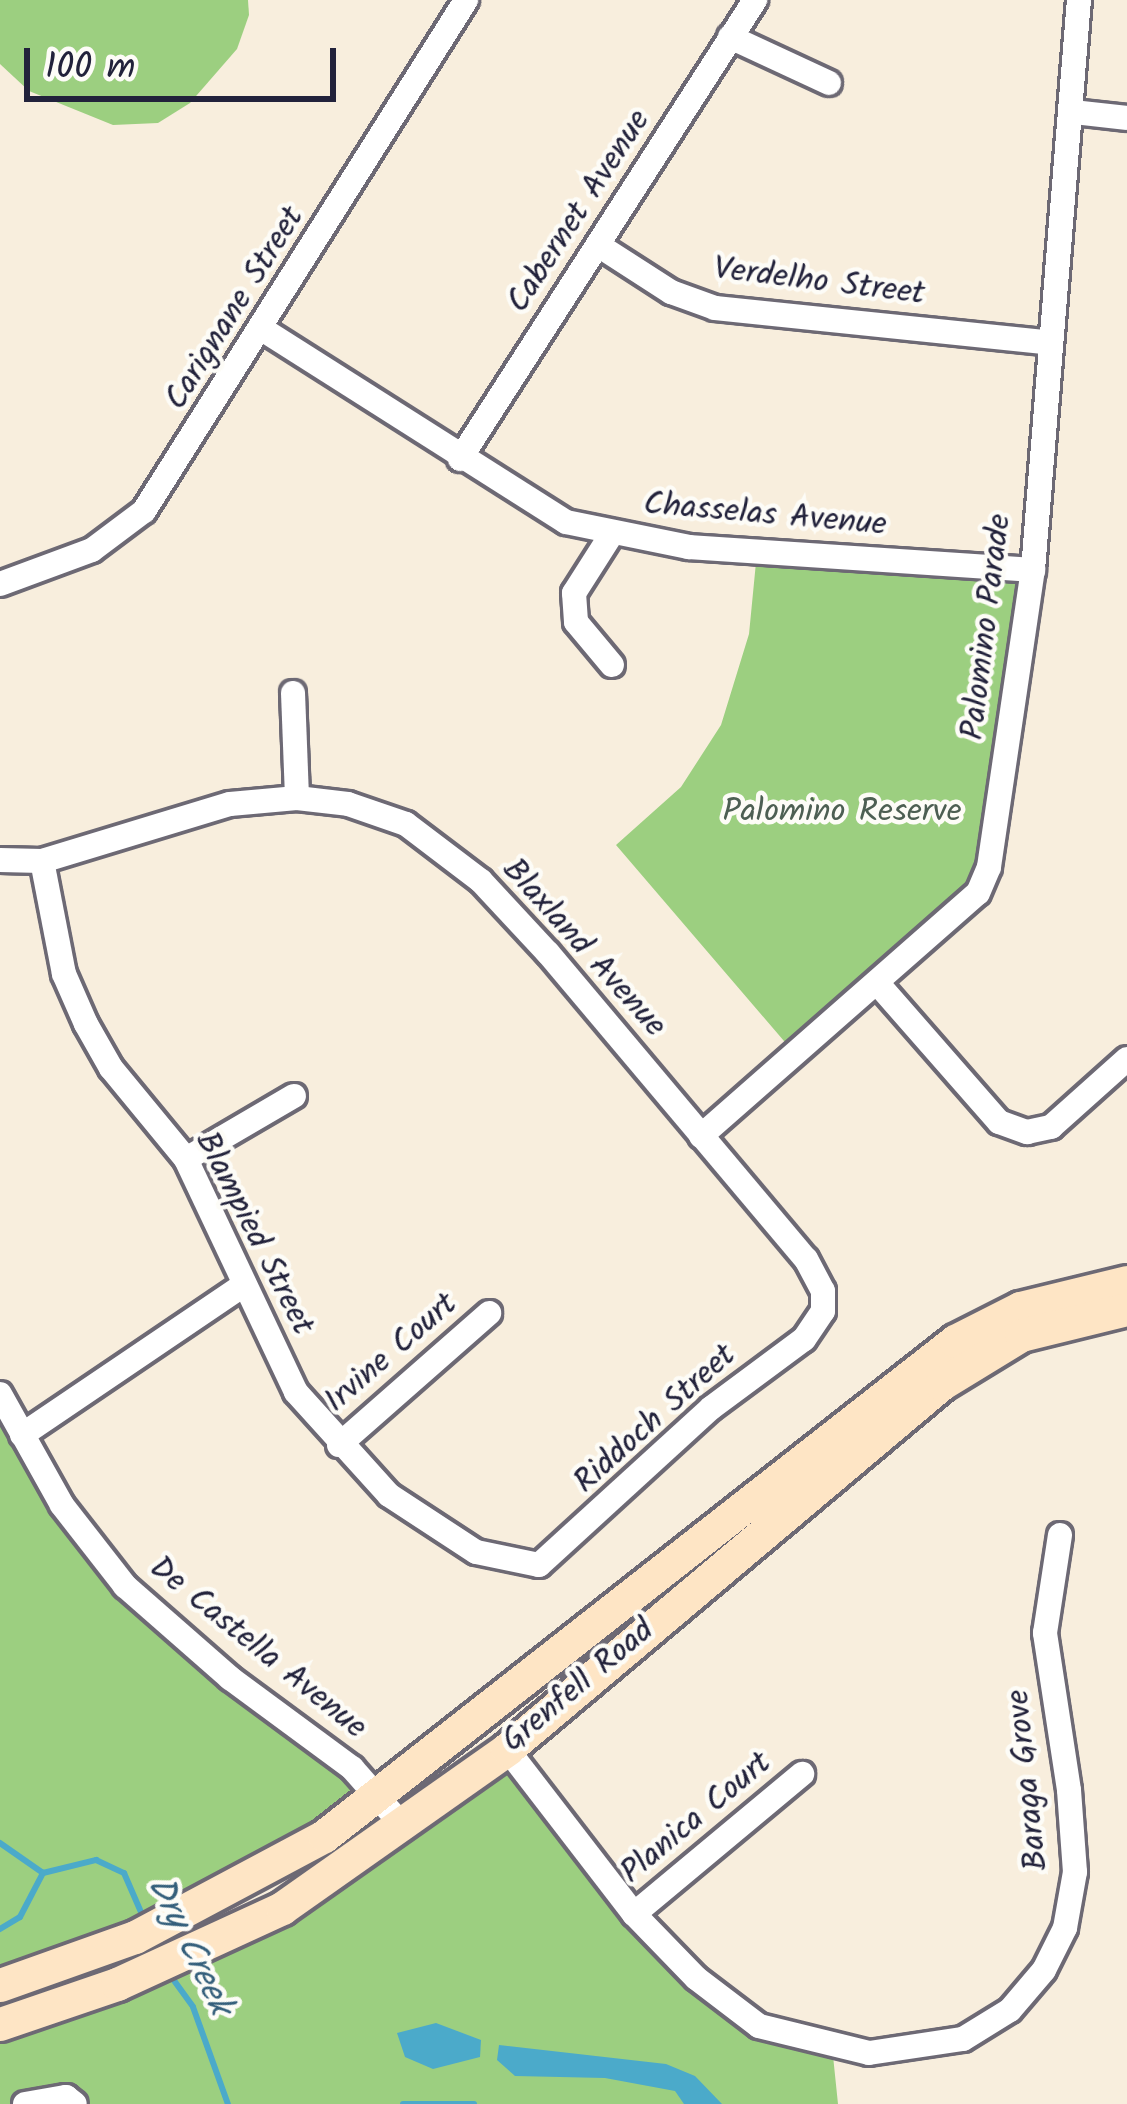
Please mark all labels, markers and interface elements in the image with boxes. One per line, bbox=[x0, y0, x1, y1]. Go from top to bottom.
scale bar bbox=[30, 24, 342, 98]
text: 100 m bbox=[45, 40, 135, 97]
street label: Cabernet Avenue bbox=[500, 103, 660, 321]
street label: Carignane Street bbox=[158, 200, 314, 418]
street label: Verdelho Street bbox=[711, 250, 927, 316]
street label: Chasselas Avenue bbox=[642, 486, 888, 546]
street label: Palomino Parade bbox=[954, 512, 1022, 742]
park label: Palomino Reserve bbox=[722, 793, 962, 833]
street label: Blaxland Avenue bbox=[492, 852, 674, 1046]
street label: Blampied Street bbox=[185, 1126, 321, 1342]
street label: Irvine Court bbox=[318, 1286, 466, 1422]
street label: Riddoch Street bbox=[567, 1337, 745, 1503]
street label: De Castella Avenue bbox=[140, 1549, 374, 1749]
street label: Grenfell Road bbox=[495, 1612, 663, 1762]
street label: Baraga Grove bbox=[1000, 1687, 1058, 1873]
street label: Planica Court bbox=[614, 1745, 780, 1893]
water label: Dry Creek bbox=[137, 1869, 241, 2023]

